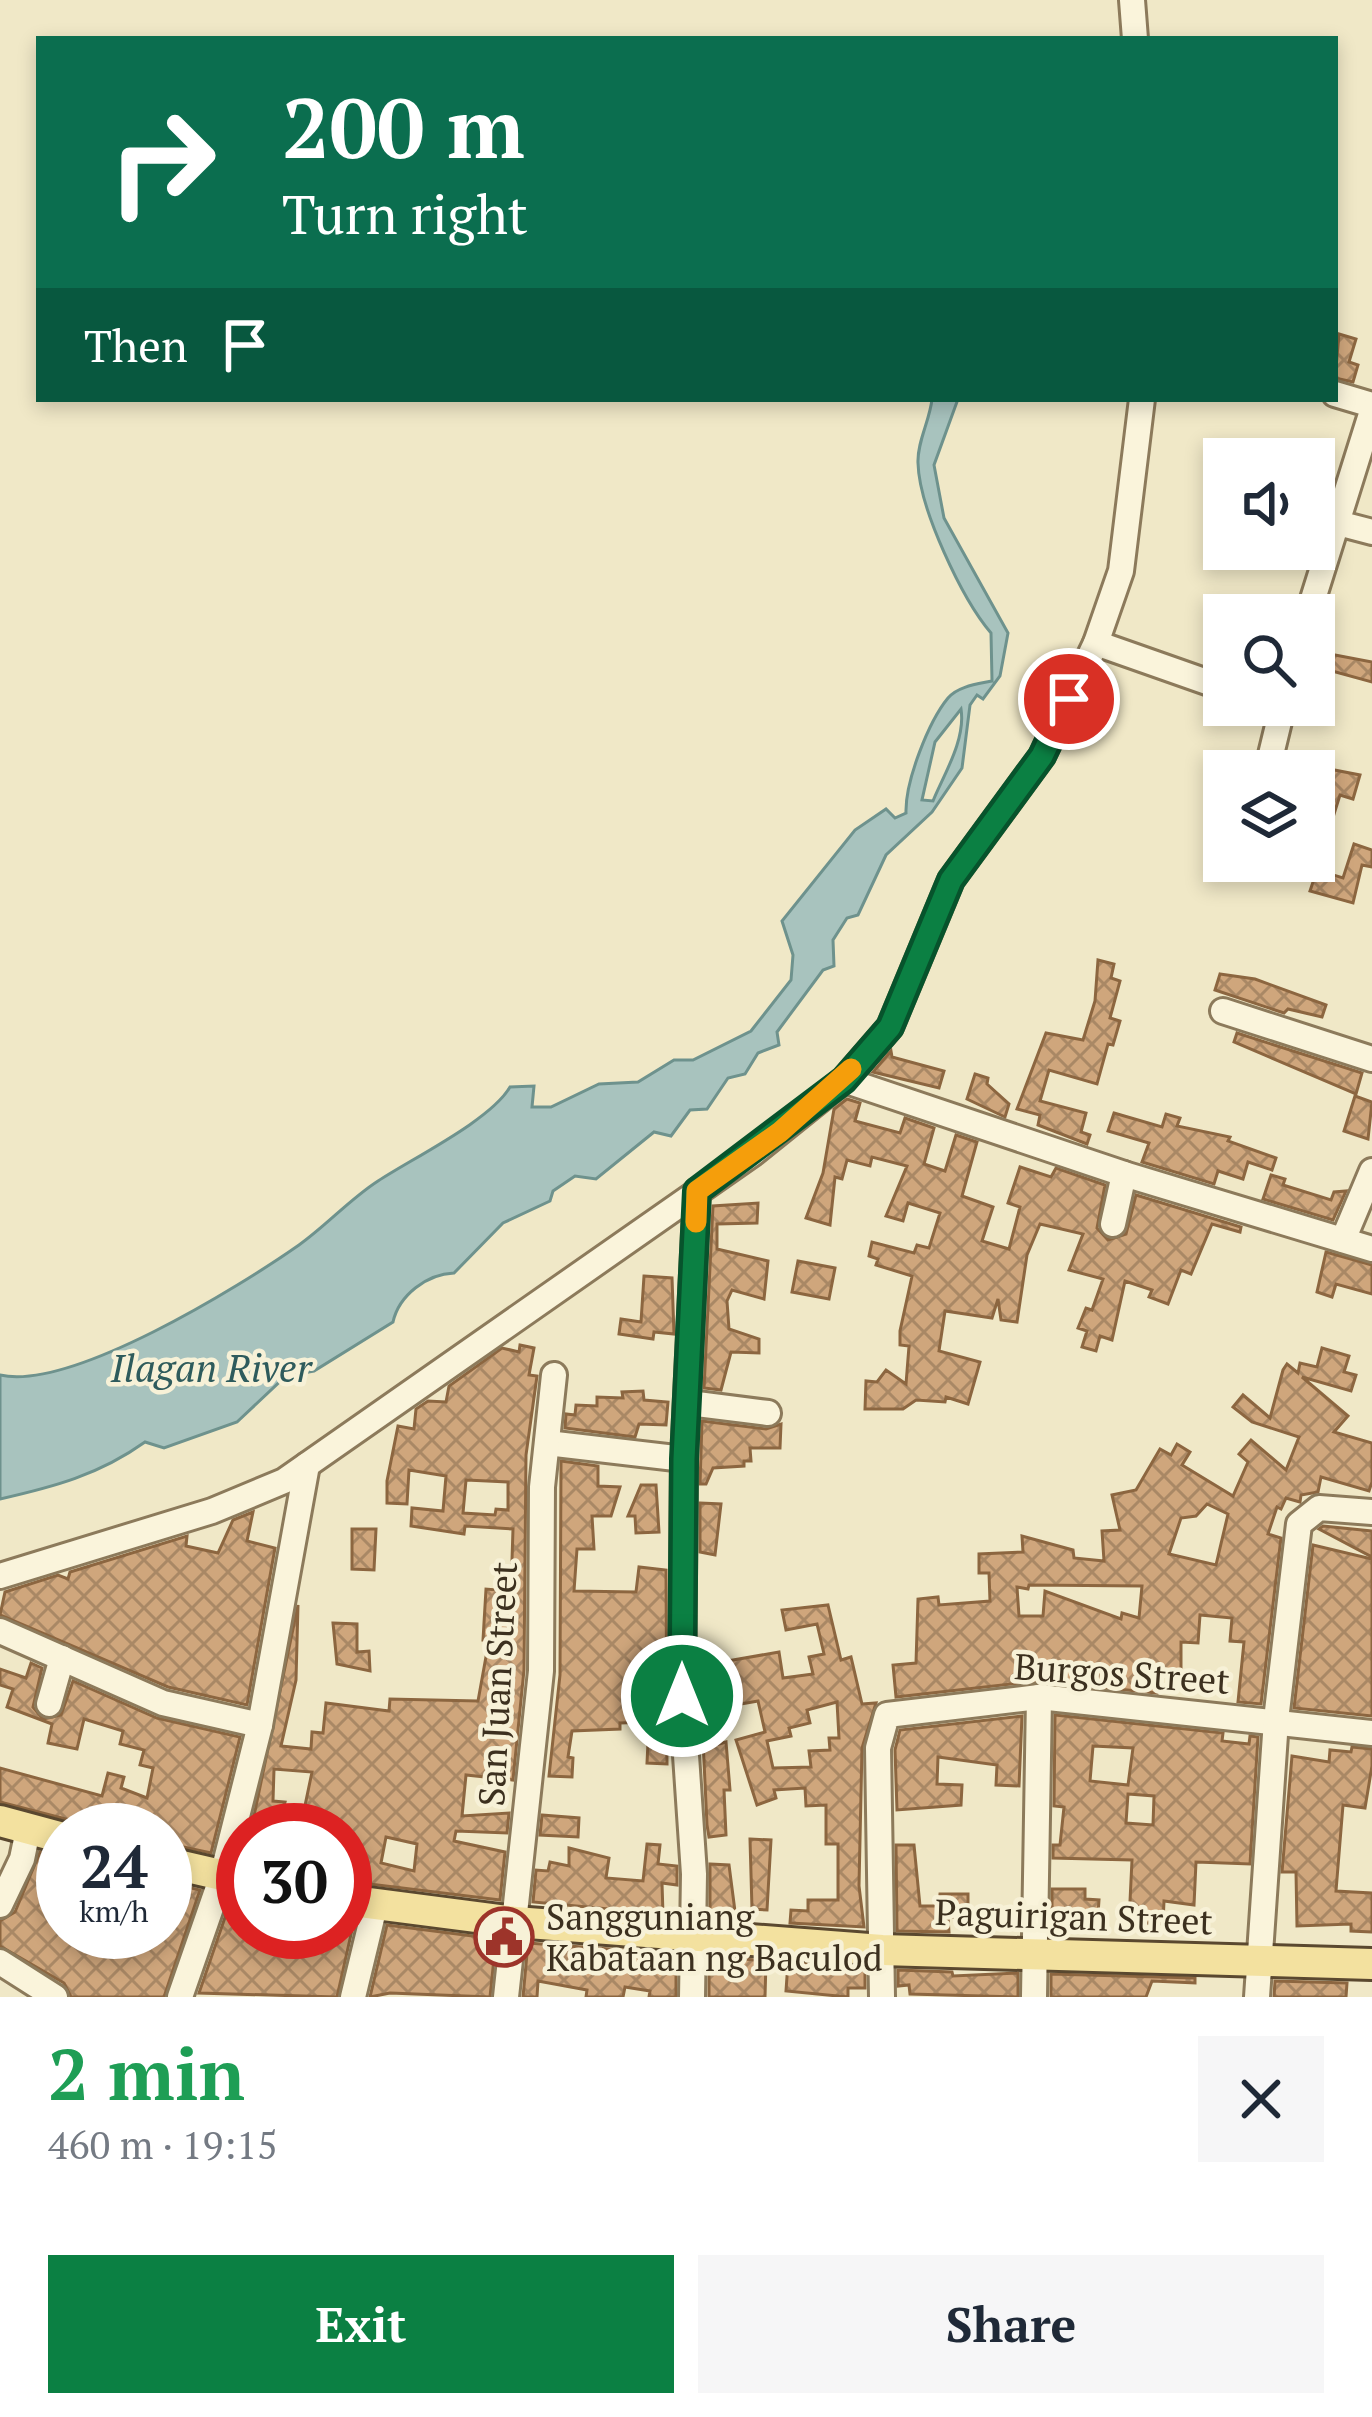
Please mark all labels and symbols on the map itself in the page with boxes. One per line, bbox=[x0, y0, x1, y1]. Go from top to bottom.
pin bbox=[1018, 648, 1120, 750]
water label: Ilagan River bbox=[110, 1341, 313, 1393]
street label: San Juan Street bbox=[467, 1560, 527, 1808]
position arrow bbox=[619, 1633, 745, 1759]
street label: Burgos Street bbox=[1013, 1642, 1231, 1704]
speed limit sign: 30 bbox=[216, 1803, 372, 1959]
street label: Paguirigan Street bbox=[934, 1888, 1214, 1944]
place label: Sangguniang Kabataan ng Baculod bbox=[546, 1893, 883, 1981]
public building icon: Sangguniang Kabataan ng Baculod bbox=[473, 1906, 535, 1968]

